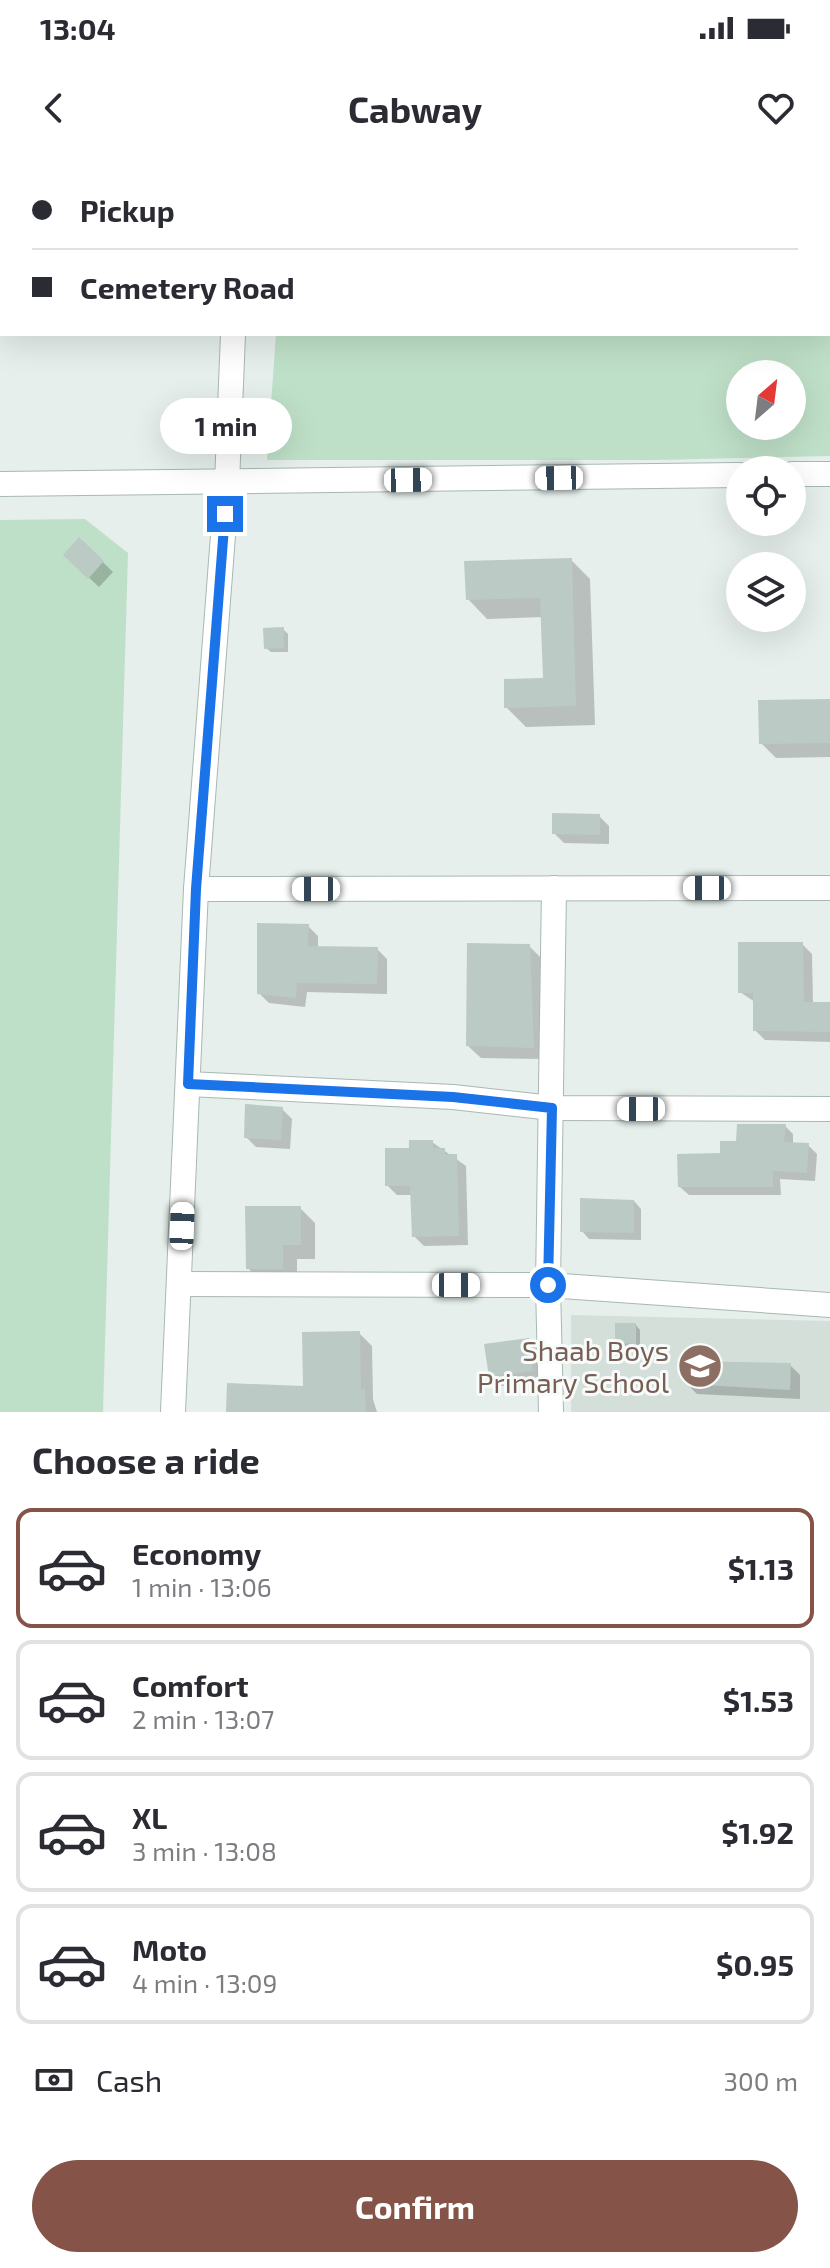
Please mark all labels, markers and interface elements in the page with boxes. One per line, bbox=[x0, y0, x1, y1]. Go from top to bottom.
text: 13:04 bbox=[40, 10, 116, 46]
icon: back bbox=[32, 86, 76, 130]
icon: heart bbox=[754, 86, 798, 130]
text: Cabway bbox=[348, 87, 482, 130]
text: Pickup bbox=[80, 192, 175, 228]
text: Cemetery Road bbox=[80, 269, 295, 305]
north arrow bbox=[726, 360, 806, 440]
map controls bbox=[726, 360, 806, 632]
callout: 1 min bbox=[159, 398, 291, 454]
text: 1 min bbox=[195, 410, 257, 441]
button: locate bbox=[726, 456, 806, 536]
car bbox=[535, 466, 583, 490]
car bbox=[384, 468, 432, 492]
route end bbox=[207, 496, 243, 532]
button: layers bbox=[726, 552, 806, 632]
car bbox=[683, 876, 731, 900]
car bbox=[292, 877, 340, 901]
car bbox=[617, 1097, 665, 1121]
car bbox=[169, 1202, 195, 1250]
route start bbox=[530, 1267, 566, 1303]
car bbox=[432, 1273, 480, 1297]
place label: Shaab Boys Primary School bbox=[477, 1333, 670, 1399]
school or university icon: Shaab Boys Primary School bbox=[676, 1342, 724, 1390]
text: Choose a ride bbox=[32, 1438, 260, 1481]
icon: car bbox=[36, 1532, 108, 1604]
text: Economy bbox=[132, 1535, 261, 1571]
text: $1.13 bbox=[728, 1550, 794, 1586]
text: 1 min · 13:06 bbox=[132, 1571, 272, 1602]
icon: car bbox=[36, 1664, 108, 1736]
text: Comfort bbox=[132, 1667, 249, 1703]
text: $1.53 bbox=[723, 1682, 794, 1718]
text: 2 min · 13:07 bbox=[132, 1703, 274, 1734]
icon: car bbox=[36, 1796, 108, 1868]
text: XL bbox=[132, 1799, 167, 1835]
text: $1.92 bbox=[721, 1814, 794, 1850]
text: 3 min · 13:08 bbox=[132, 1835, 277, 1866]
icon: car bbox=[36, 1928, 108, 2000]
text: Moto bbox=[132, 1931, 207, 1967]
text: $0.95 bbox=[716, 1946, 794, 1982]
text: 4 min · 13:09 bbox=[132, 1967, 277, 1998]
icon: cash bbox=[32, 2058, 76, 2102]
text: Cash bbox=[96, 2062, 162, 2098]
text: 300 m bbox=[724, 2065, 798, 2096]
button: Confirm bbox=[32, 2160, 798, 2252]

